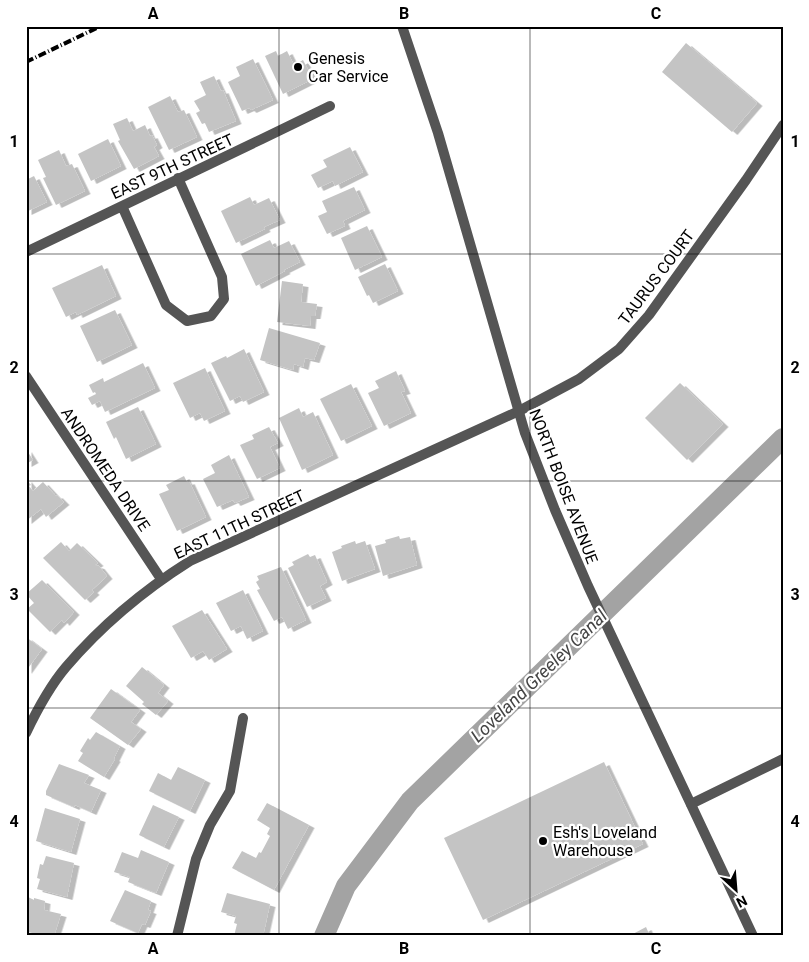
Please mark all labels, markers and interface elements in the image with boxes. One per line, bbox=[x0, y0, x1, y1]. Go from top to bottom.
text: A bbox=[148, 4, 159, 23]
text: B bbox=[399, 4, 409, 23]
text: C bbox=[651, 4, 661, 23]
place label: Genesis Car Service bbox=[308, 49, 389, 86]
marker: Genesis Car Service bbox=[292, 61, 304, 73]
street label: EAST 9TH STREET bbox=[108, 130, 237, 203]
text: 1 bbox=[9, 132, 19, 151]
text: 1 bbox=[790, 132, 800, 151]
street label: TAURUS COURT bbox=[615, 226, 699, 328]
text: 2 bbox=[9, 358, 19, 377]
text: 2 bbox=[790, 358, 800, 377]
street label: ANDROMEDA DRIVE bbox=[57, 404, 154, 535]
street label: NORTH BOISE AVENUE bbox=[525, 406, 602, 566]
street label: EAST 11TH STREET bbox=[171, 486, 308, 563]
text: 3 bbox=[9, 585, 19, 604]
text: 3 bbox=[790, 585, 800, 604]
water label: Loveland Greeley Canal bbox=[466, 605, 612, 746]
text: 4 bbox=[9, 812, 19, 831]
text: 4 bbox=[790, 812, 800, 831]
place label: Esh's Loveland Warehouse bbox=[553, 823, 657, 860]
marker: Esh's Loveland Warehouse bbox=[537, 835, 549, 847]
north arrow bbox=[712, 864, 762, 914]
text: N bbox=[734, 892, 750, 911]
text: A bbox=[148, 939, 159, 958]
text: B bbox=[399, 939, 409, 958]
text: C bbox=[651, 939, 661, 958]

